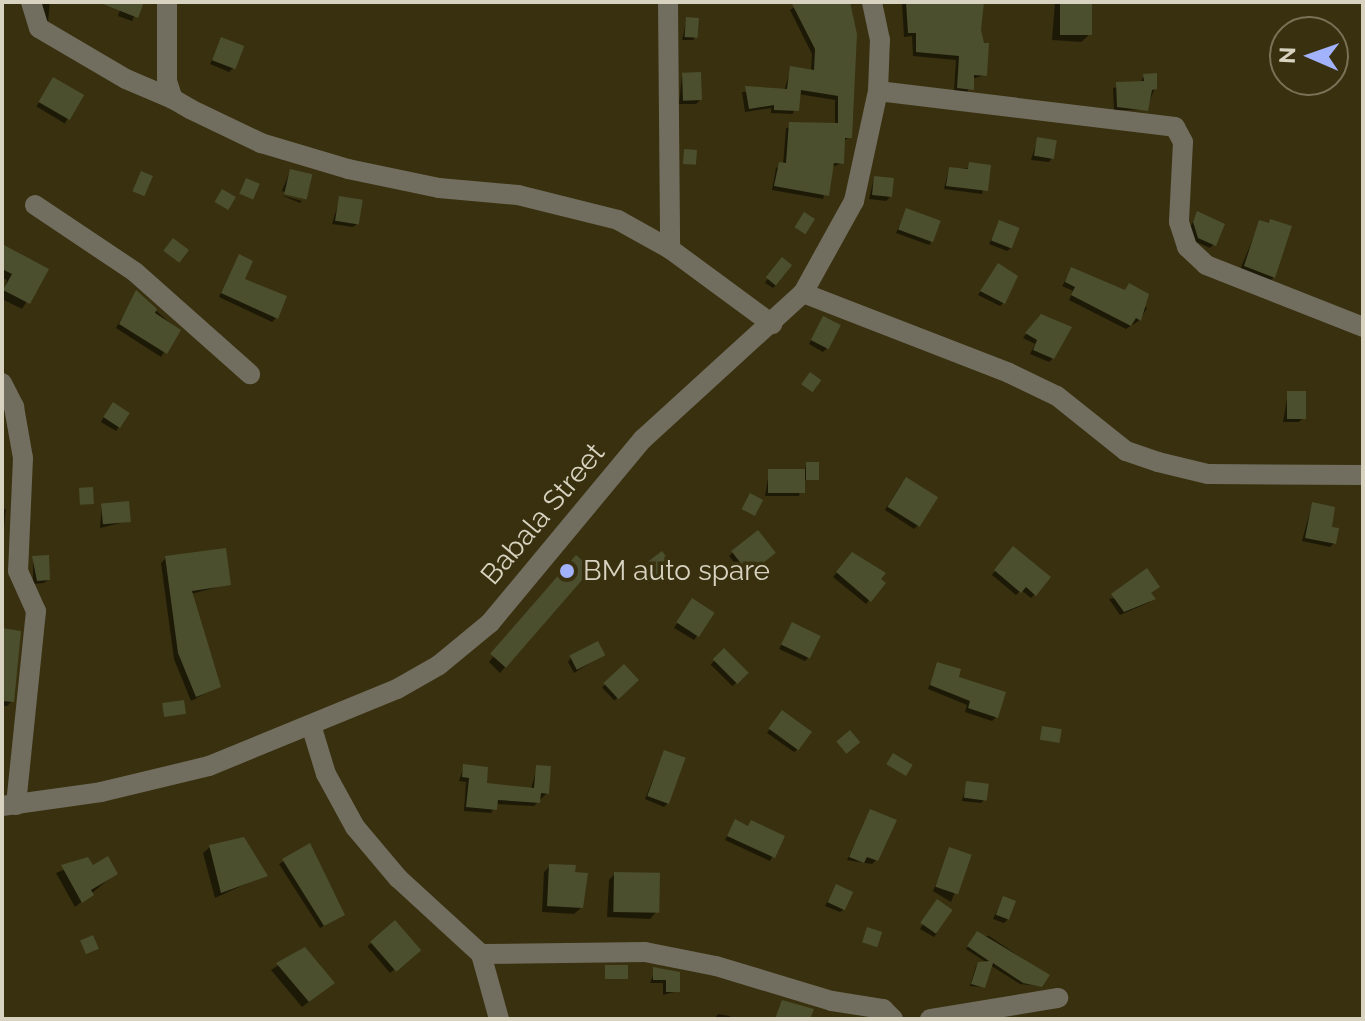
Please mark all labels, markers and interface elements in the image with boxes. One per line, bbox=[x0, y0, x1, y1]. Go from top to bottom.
north arrow bbox=[1269, 16, 1349, 96]
text: N bbox=[1274, 46, 1300, 64]
street label: Babala Street bbox=[474, 437, 612, 591]
place label: BM auto spare bbox=[583, 554, 770, 588]
marker: BM auto spare bbox=[558, 562, 576, 580]

